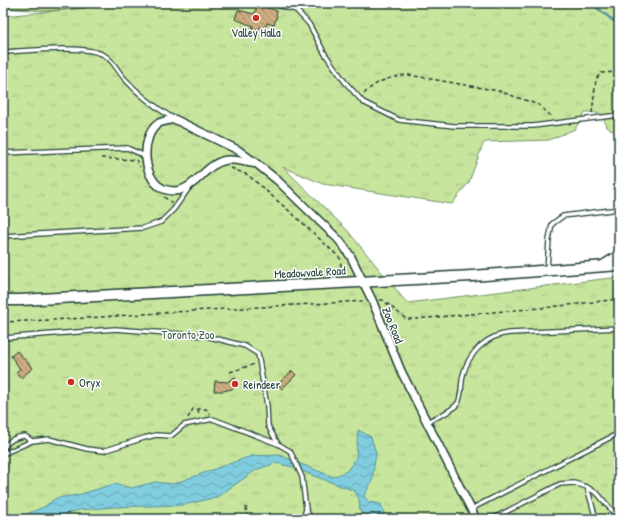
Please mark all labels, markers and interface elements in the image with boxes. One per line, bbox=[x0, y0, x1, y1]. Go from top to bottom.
marker: Valley Halla bbox=[251, 13, 261, 23]
place label: Valley Halla bbox=[231, 24, 281, 41]
street label: Meadowvale Road bbox=[274, 262, 347, 282]
street label: Zoo Road bbox=[378, 304, 408, 346]
park label: Toronto Zoo bbox=[162, 326, 215, 343]
place label: Oryx bbox=[79, 374, 101, 391]
place label: Reindeer bbox=[243, 376, 281, 393]
marker: Oryx bbox=[66, 377, 76, 387]
marker: Reindeer bbox=[230, 379, 240, 389]

